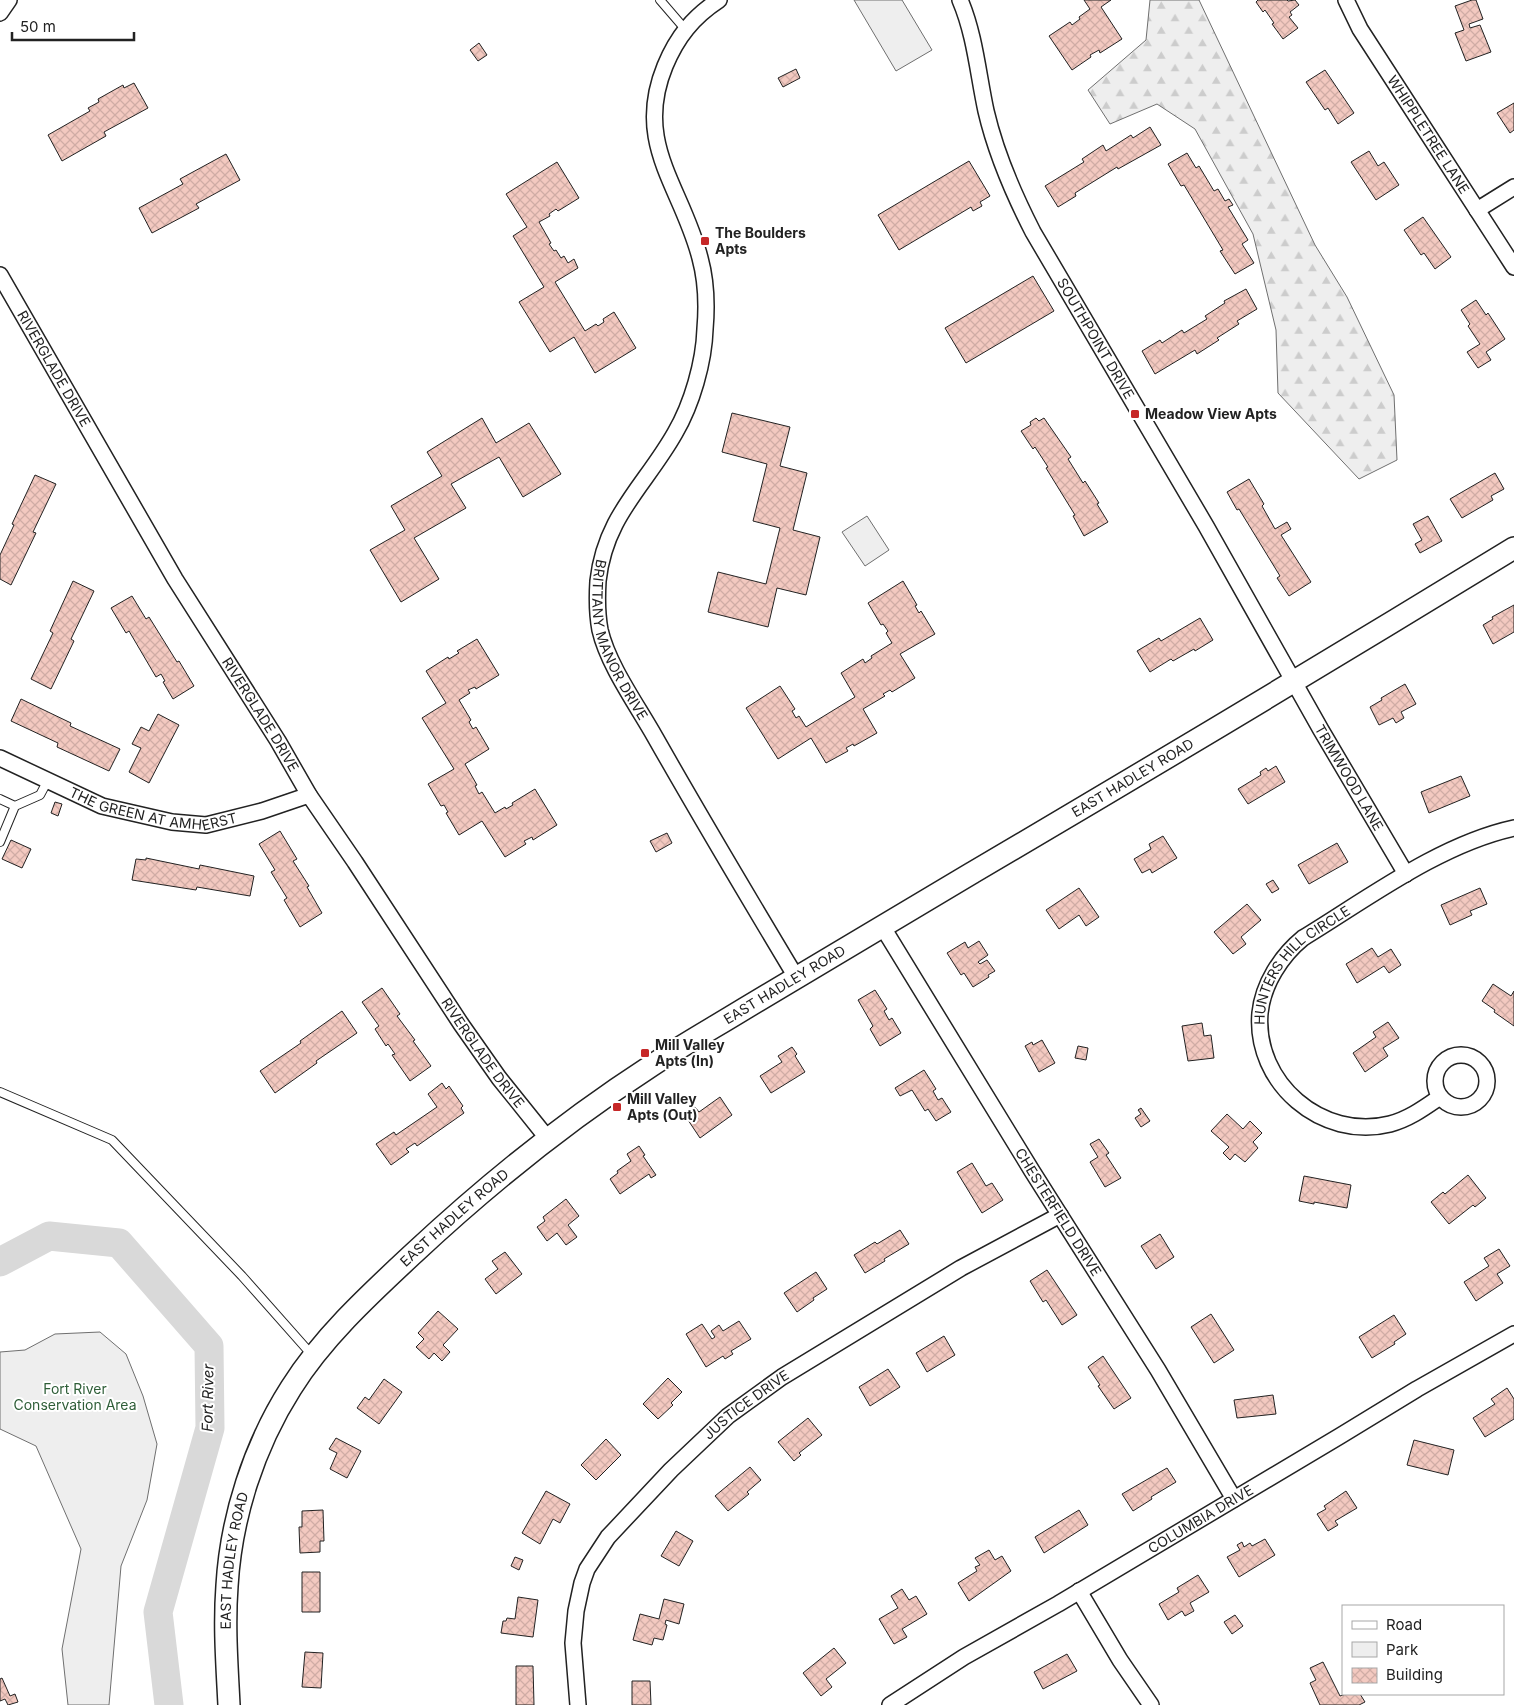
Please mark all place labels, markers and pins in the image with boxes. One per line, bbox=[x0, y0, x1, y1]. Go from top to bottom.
place label: The Boulders Apts bbox=[715, 224, 806, 257]
marker: The Boulders Apts bbox=[699, 235, 711, 247]
place label: Meadow View Apts bbox=[1145, 405, 1277, 422]
marker: Meadow View Apts bbox=[1129, 408, 1141, 420]
place label: Mill Valley Apts (In) bbox=[655, 1036, 725, 1069]
marker: Mill Valley Apts (In) bbox=[639, 1047, 651, 1059]
place label: Mill Valley Apts (Out) bbox=[627, 1090, 698, 1123]
marker: Mill Valley Apts (Out) bbox=[611, 1101, 623, 1113]

